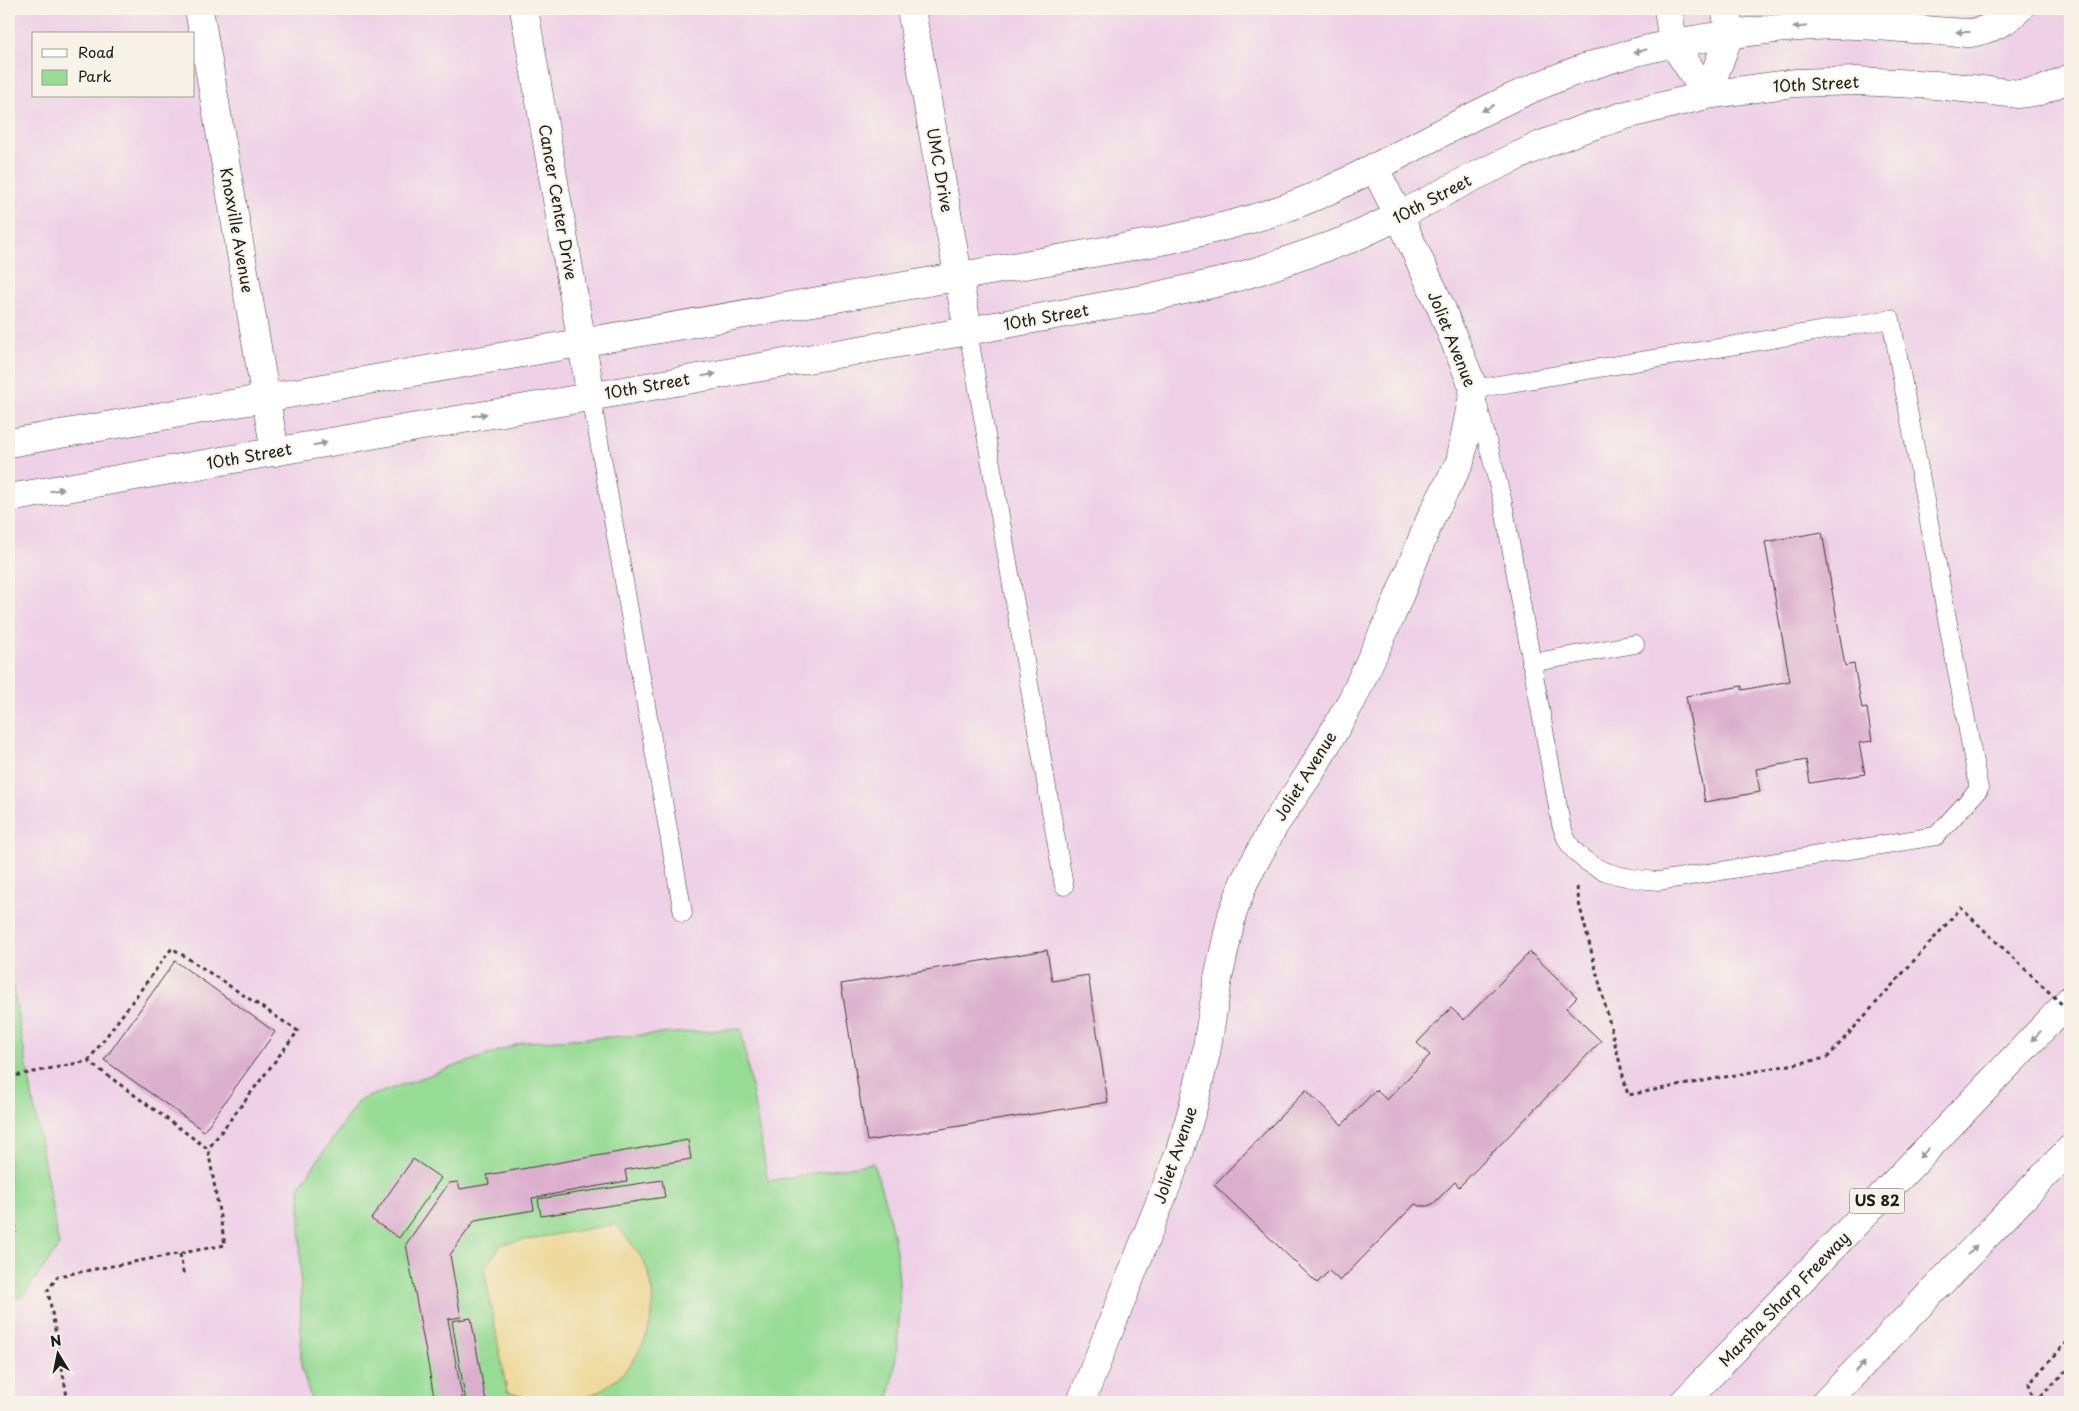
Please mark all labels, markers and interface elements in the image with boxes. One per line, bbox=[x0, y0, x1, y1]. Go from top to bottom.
one-way arrow bbox=[1792, 23, 1808, 31]
one-way arrow bbox=[1954, 28, 1970, 36]
legend bbox=[32, 32, 195, 98]
text: Road bbox=[78, 40, 114, 63]
one-way arrow bbox=[1632, 47, 1647, 55]
text: Park bbox=[78, 64, 112, 87]
street label: 10th Street bbox=[1772, 69, 1860, 97]
one-way arrow bbox=[1481, 104, 1495, 112]
street label: Cancer Center Drive bbox=[533, 122, 584, 281]
street label: UMC Drive bbox=[922, 126, 960, 214]
street label: Knoxville Avenue bbox=[215, 165, 261, 294]
street label: 10th Street bbox=[1388, 167, 1476, 229]
street label: Joliet Avenue bbox=[1423, 287, 1483, 390]
street label: 10th Street bbox=[1001, 297, 1091, 335]
street label: 10th Street bbox=[602, 366, 692, 404]
one-way arrow bbox=[702, 371, 718, 379]
one-way arrow bbox=[473, 411, 489, 419]
street label: 10th Street bbox=[204, 436, 294, 474]
one-way arrow bbox=[313, 439, 329, 447]
one-way arrow bbox=[49, 485, 65, 493]
street label: Joliet Avenue bbox=[1267, 726, 1341, 825]
one-way arrow bbox=[2031, 1029, 2043, 1041]
street label: Joliet Avenue bbox=[1146, 1102, 1202, 1207]
one-way arrow bbox=[1918, 1146, 1930, 1158]
road number: US 82 bbox=[1850, 1188, 1904, 1214]
street label: Marsha Sharp Freeway bbox=[1712, 1225, 1854, 1371]
one-way arrow bbox=[1966, 1244, 1978, 1256]
north arrow bbox=[32, 1328, 82, 1378]
text: N bbox=[48, 1329, 63, 1352]
one-way arrow bbox=[1854, 1361, 1866, 1373]

